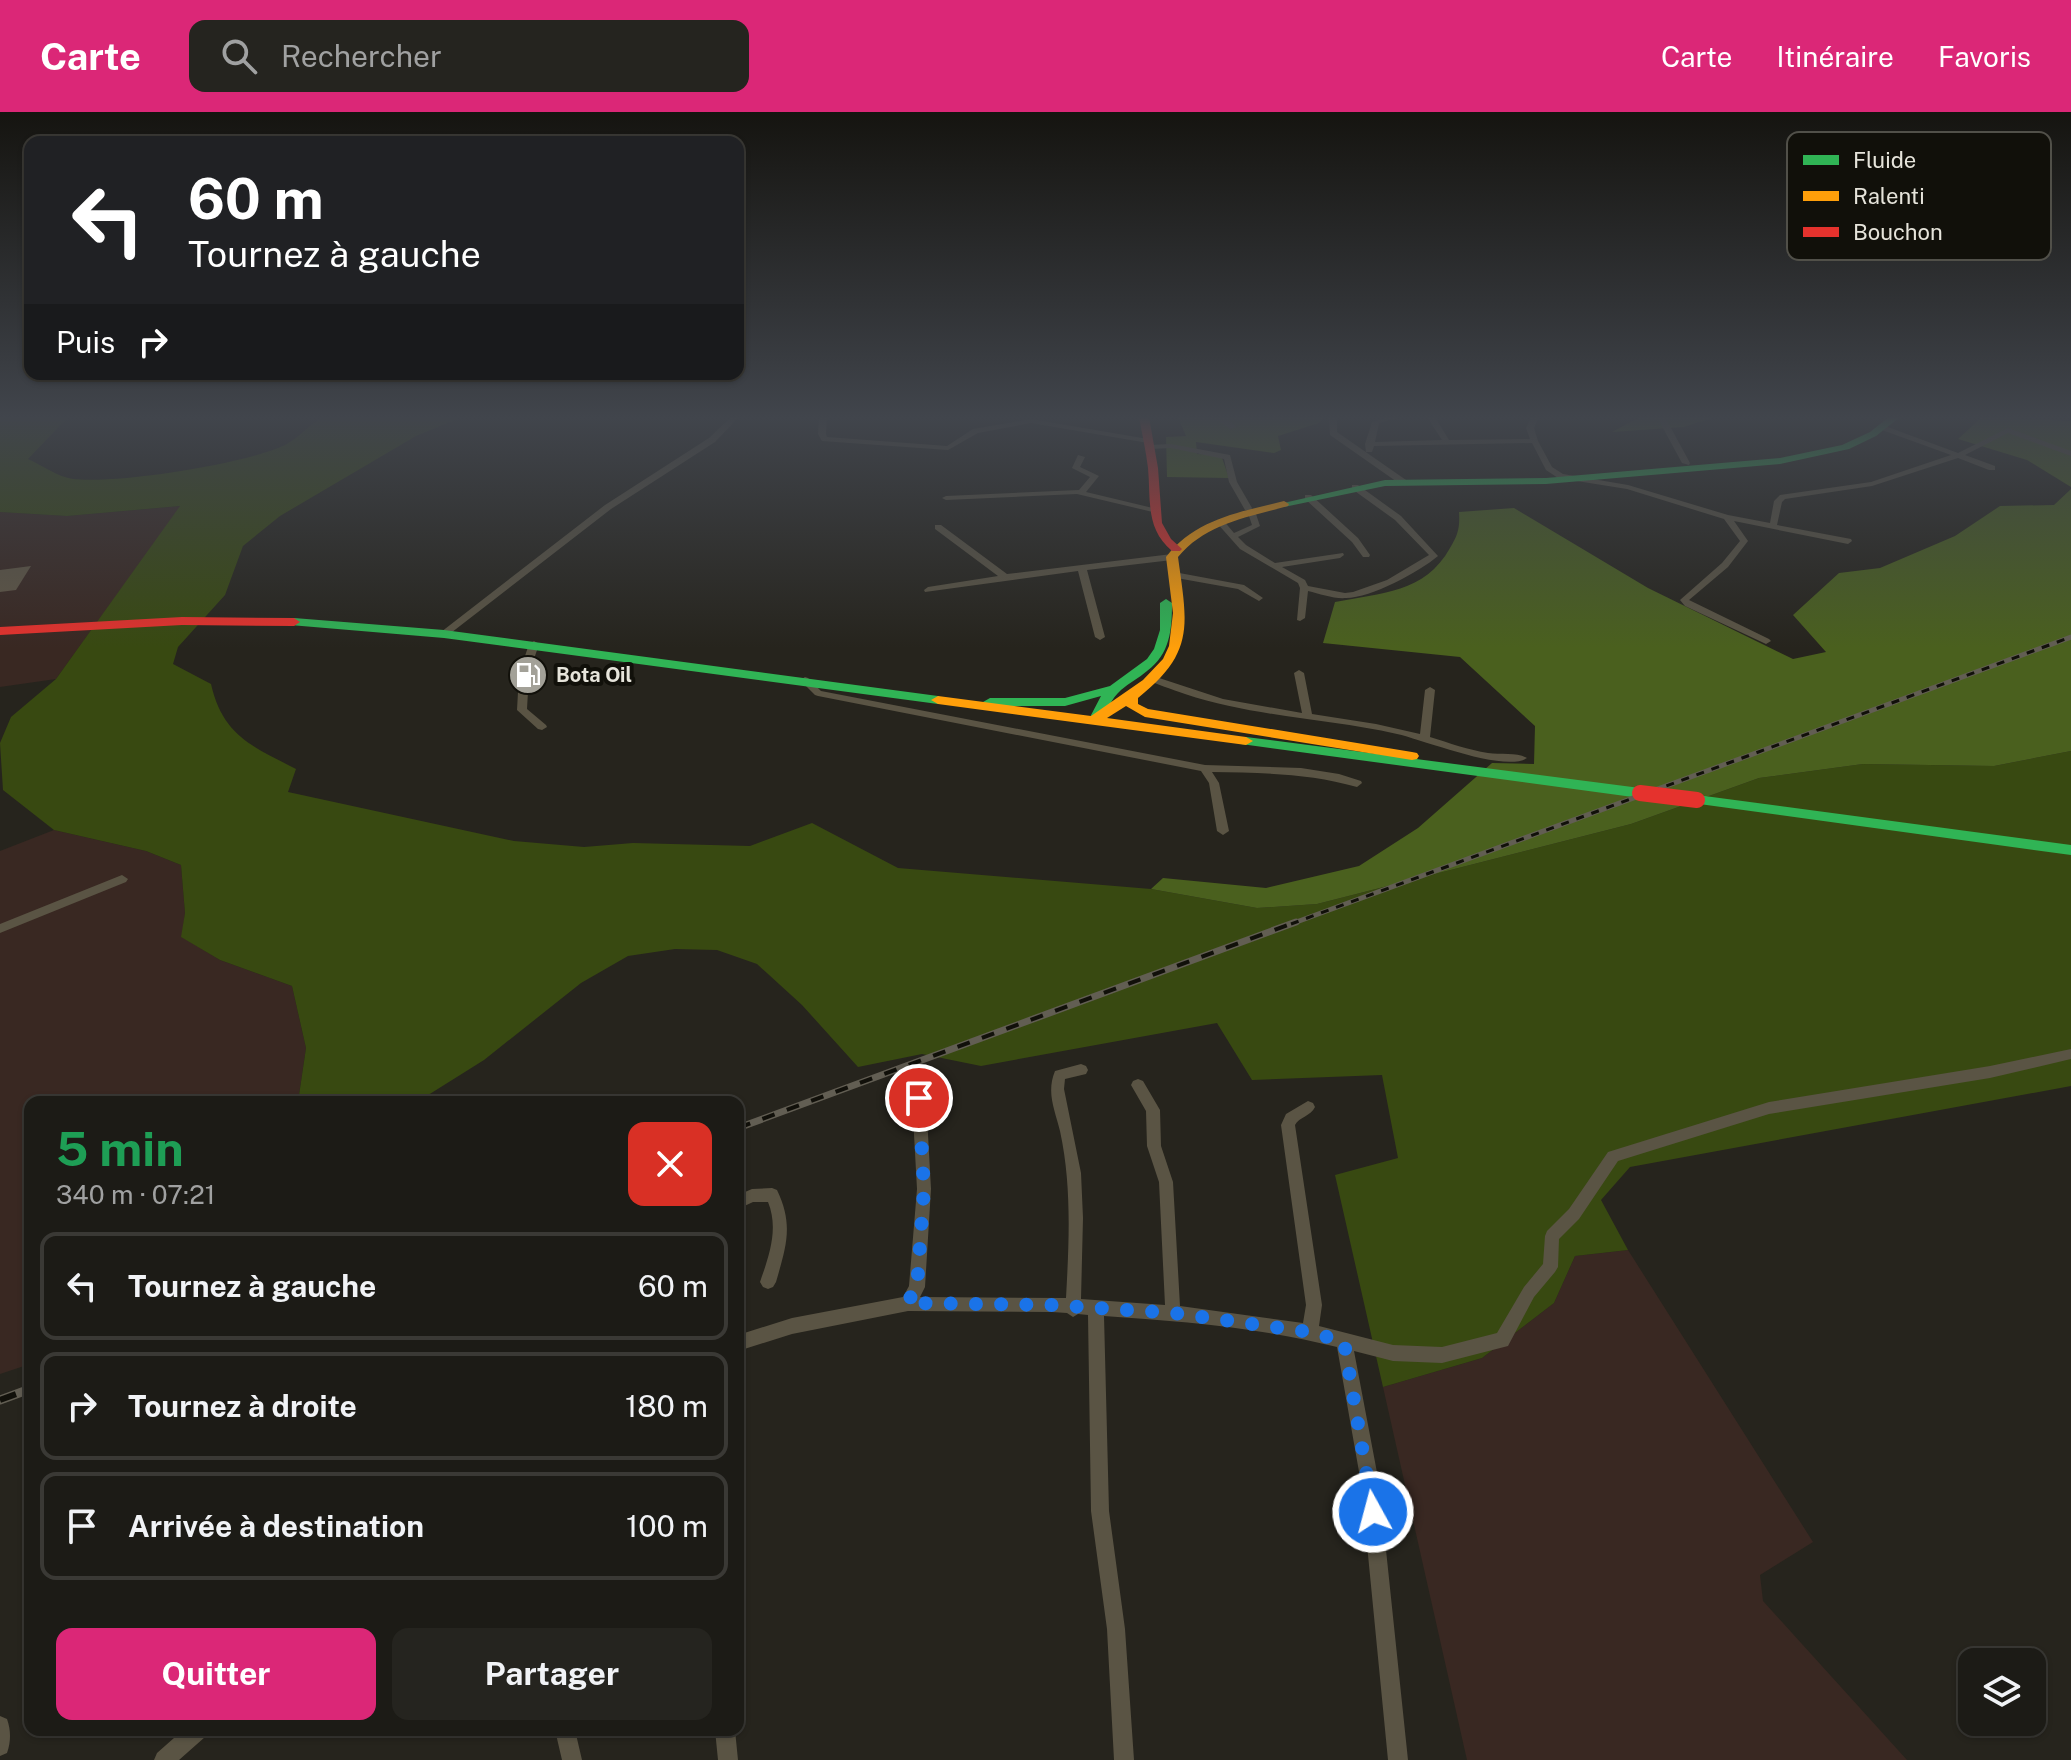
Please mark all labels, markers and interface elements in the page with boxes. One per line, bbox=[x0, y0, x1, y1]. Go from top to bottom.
search box bbox=[189, 20, 749, 92]
text: Carte bbox=[40, 34, 141, 79]
icon: search bbox=[217, 34, 261, 78]
text: Rechercher bbox=[281, 38, 442, 74]
text: Carte bbox=[1661, 40, 1732, 73]
text: Itinéraire bbox=[1776, 40, 1894, 73]
text: Favoris bbox=[1938, 40, 2031, 73]
legend bbox=[1787, 132, 2051, 260]
text: Fluide bbox=[1853, 147, 1916, 173]
text: 60 m bbox=[188, 166, 324, 232]
icon: left bbox=[56, 168, 160, 272]
text: Ralenti bbox=[1853, 183, 1925, 209]
text: Bouchon bbox=[1853, 219, 1943, 245]
text: Tournez à gauche bbox=[188, 233, 481, 275]
icon: right bbox=[131, 320, 175, 364]
text: Puis bbox=[56, 324, 115, 360]
fuel station icon: Bota Oil bbox=[507, 654, 549, 696]
place label: Bota Oil bbox=[556, 663, 632, 687]
pin bbox=[885, 1064, 953, 1132]
icon: arrive bbox=[897, 1076, 941, 1120]
text: 5 min bbox=[56, 1120, 184, 1177]
button: close bbox=[628, 1122, 712, 1206]
text: 340 m · 07:21 bbox=[56, 1179, 215, 1210]
icon: left bbox=[60, 1264, 104, 1308]
text: Tournez à gauche bbox=[128, 1268, 376, 1304]
text: 60 m bbox=[638, 1268, 708, 1304]
icon: right bbox=[60, 1384, 104, 1428]
text: Tournez à droite bbox=[128, 1388, 357, 1424]
text: 180 m bbox=[625, 1388, 708, 1424]
position arrow bbox=[1331, 1470, 1415, 1554]
icon: arrive bbox=[60, 1504, 104, 1548]
text: Arrivée à destination bbox=[128, 1508, 424, 1544]
text: 100 m bbox=[626, 1508, 708, 1544]
button: Quitter bbox=[56, 1628, 376, 1720]
button: Partager bbox=[392, 1628, 712, 1720]
map controls bbox=[1958, 1648, 2046, 1736]
button: layers bbox=[1958, 1648, 2046, 1736]

